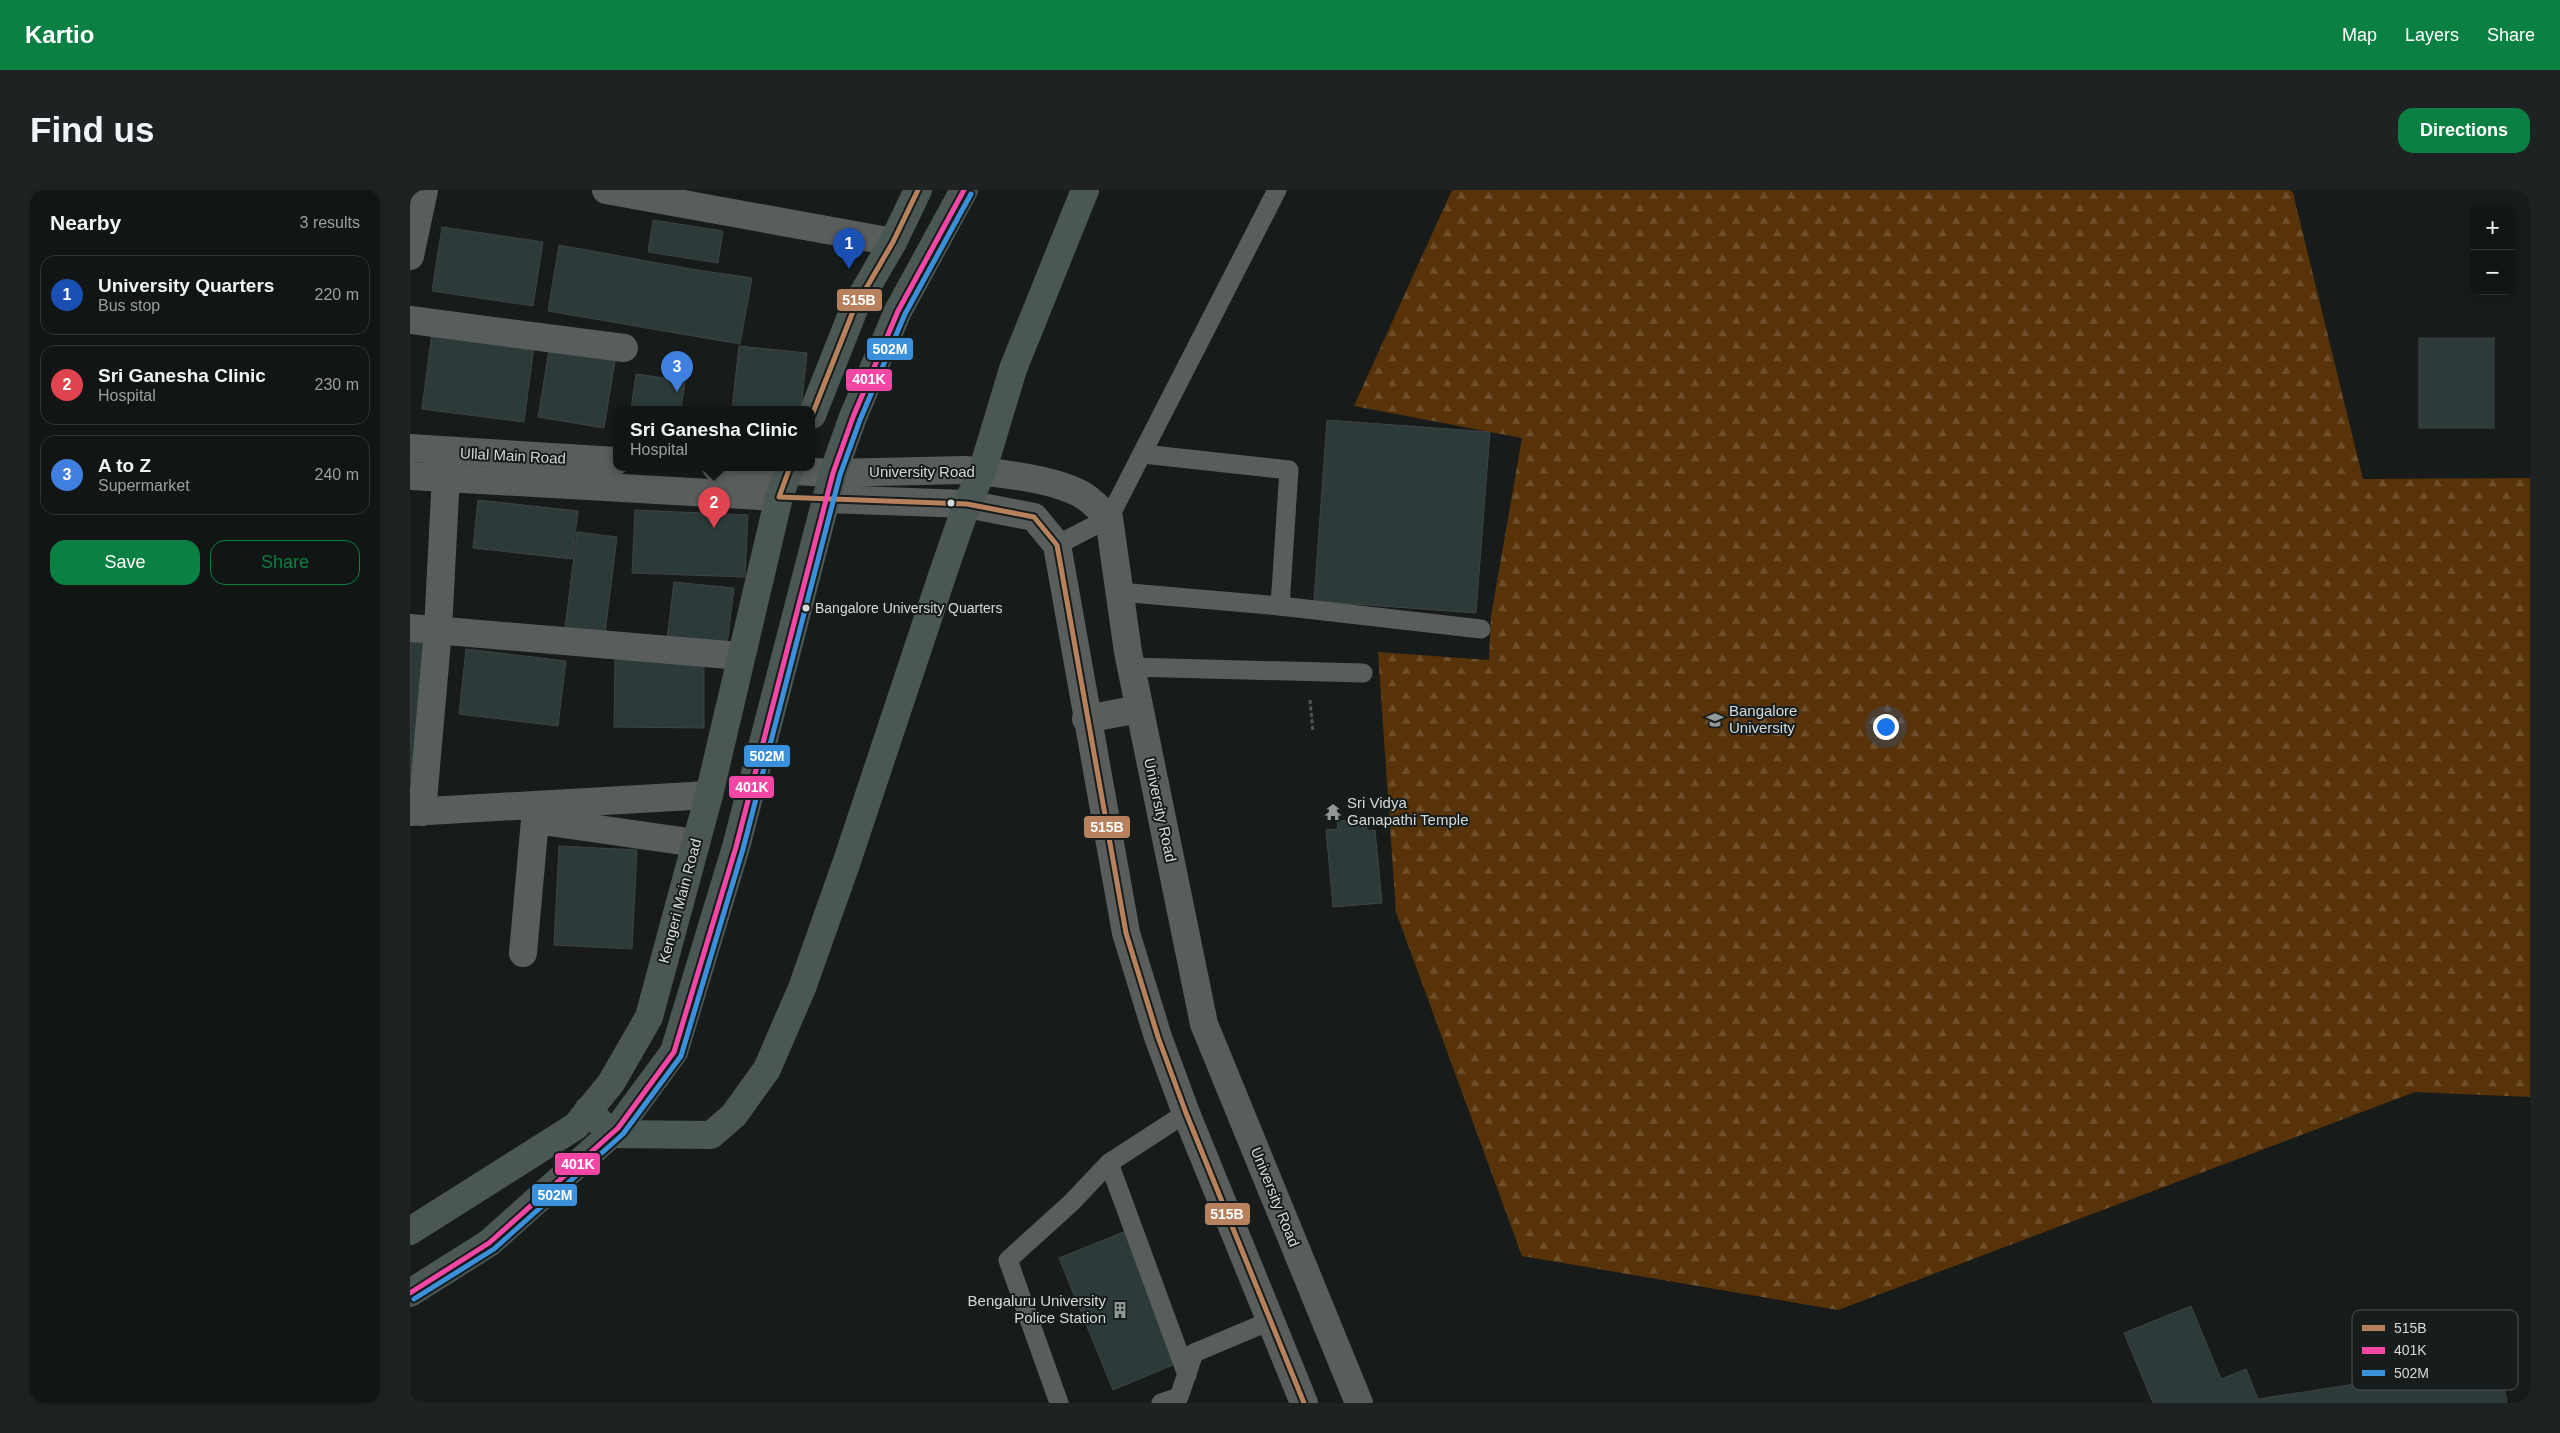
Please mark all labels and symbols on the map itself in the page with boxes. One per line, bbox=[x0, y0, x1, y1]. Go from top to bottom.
pin: 1 bbox=[833, 228, 865, 269]
line badge: 515B bbox=[836, 288, 883, 312]
text: 515B bbox=[842, 292, 876, 308]
line badge: 502M bbox=[866, 337, 914, 361]
text: 502M bbox=[872, 341, 908, 357]
pin: 3 bbox=[661, 351, 693, 392]
line badge: 401K bbox=[845, 368, 893, 392]
text: 401K bbox=[852, 371, 886, 387]
street label: Ullal Main Road bbox=[460, 444, 566, 467]
street label: University Road bbox=[869, 463, 975, 480]
pin: 2 bbox=[698, 487, 730, 528]
unlabelled marker bbox=[946, 498, 956, 508]
place label: Bangalore University Quarters bbox=[815, 600, 1003, 616]
marker: Bangalore University Quarters bbox=[801, 603, 811, 613]
place label: Bangalore University bbox=[1729, 702, 1797, 736]
school or university icon: Bangalore University bbox=[1705, 710, 1725, 730]
your location bbox=[1873, 714, 1899, 740]
line badge: 502M bbox=[743, 744, 791, 768]
text: 502M bbox=[749, 748, 785, 764]
street label: University Road bbox=[1141, 756, 1180, 863]
line badge: 401K bbox=[728, 775, 775, 799]
text: 401K bbox=[735, 779, 769, 795]
place label: Sri Vidya Ganapathi Temple bbox=[1347, 794, 1468, 828]
temple icon: Sri Vidya Ganapathi Temple bbox=[1323, 802, 1343, 822]
line badge: 515B bbox=[1083, 815, 1131, 839]
text: 515B bbox=[1090, 819, 1124, 835]
street label: Kengeri Main Road bbox=[655, 837, 704, 965]
street label: University Road bbox=[1248, 1145, 1303, 1249]
line badge: 401K bbox=[554, 1152, 601, 1176]
text: 401K bbox=[561, 1156, 595, 1172]
line badge: 502M bbox=[531, 1183, 578, 1207]
text: 502M bbox=[537, 1187, 573, 1203]
line badge: 515B bbox=[1204, 1202, 1251, 1226]
text: 515B bbox=[1210, 1206, 1244, 1222]
place label: Bengaluru University Police Station bbox=[968, 1292, 1106, 1326]
building icon: Bengaluru University Police Station bbox=[1110, 1300, 1130, 1320]
legend bbox=[2352, 1310, 2518, 1390]
text: 515B bbox=[2394, 1320, 2427, 1336]
text: 401K bbox=[2394, 1342, 2427, 1358]
text: 502M bbox=[2394, 1365, 2429, 1381]

